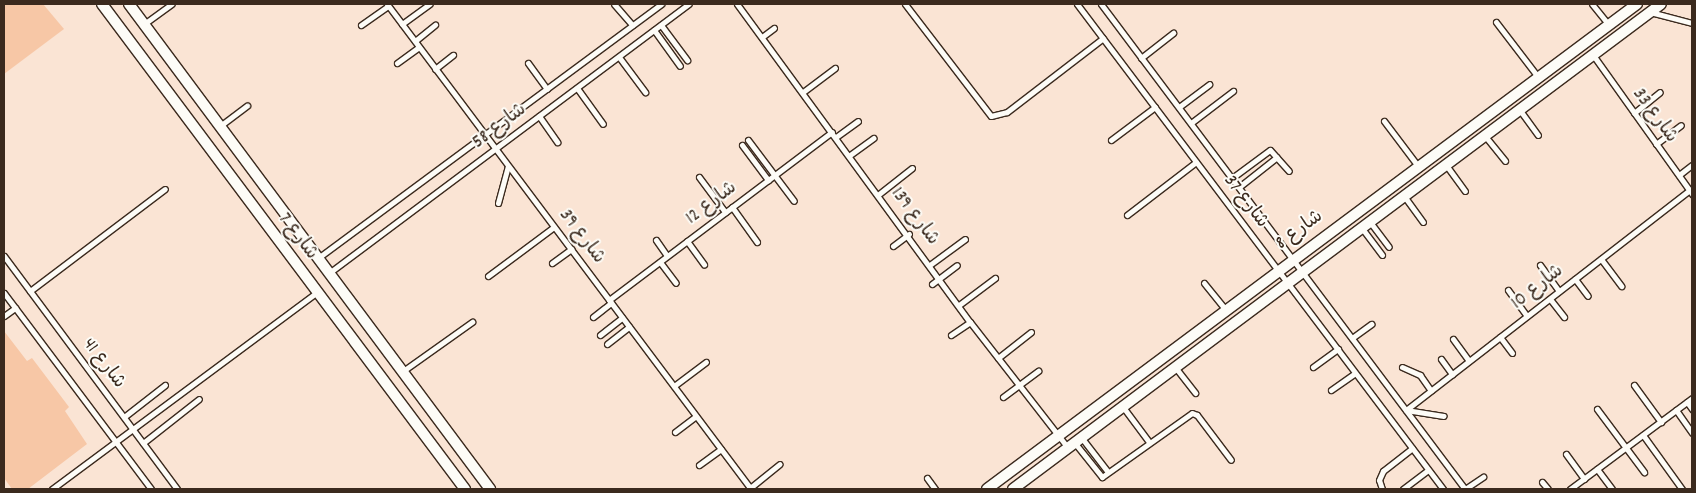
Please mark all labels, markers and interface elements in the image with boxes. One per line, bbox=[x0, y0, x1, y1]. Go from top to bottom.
street label: شارع 33 bbox=[1626, 84, 1682, 148]
street label: شارع 58 bbox=[468, 99, 532, 155]
street label: شارع 37 bbox=[1217, 171, 1273, 233]
street label: شارع 12 bbox=[682, 177, 742, 231]
street label: شارع 139 bbox=[885, 183, 943, 251]
street label: شارع 39 bbox=[553, 205, 609, 269]
street label: شارع 8 bbox=[1272, 206, 1328, 256]
street label: شارع 7 bbox=[272, 209, 322, 265]
street label: شارع 10 bbox=[1507, 261, 1569, 315]
street label: شارع 41 bbox=[77, 334, 129, 394]

